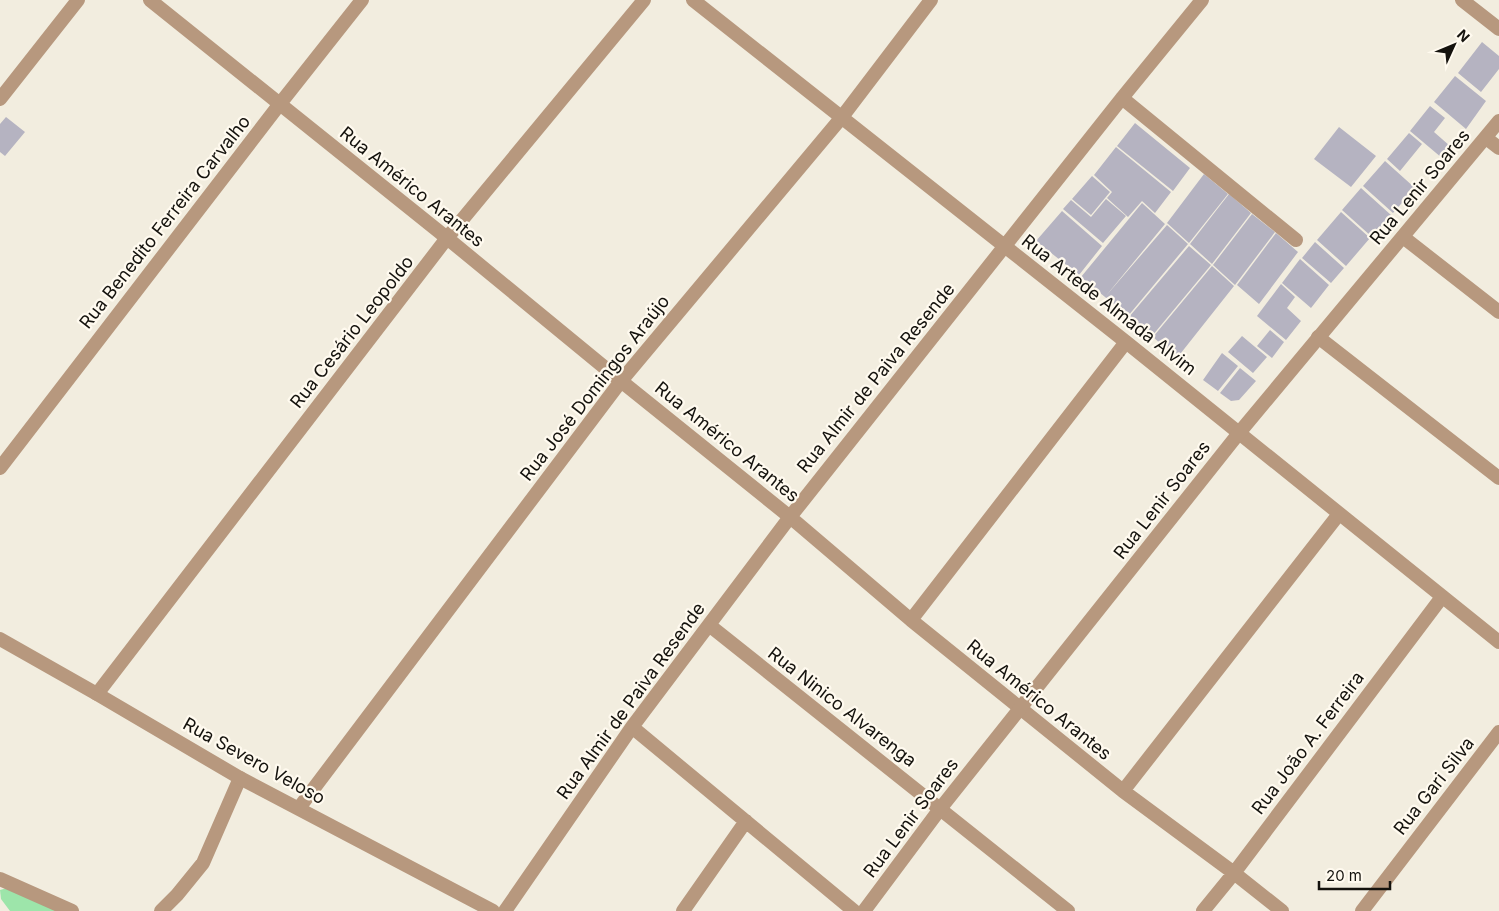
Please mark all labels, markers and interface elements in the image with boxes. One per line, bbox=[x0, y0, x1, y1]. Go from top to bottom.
north arrow bbox=[1429, 20, 1479, 70]
text: N bbox=[1454, 26, 1474, 45]
street label: Rua Benedito Ferreira Carvalho bbox=[75, 111, 254, 332]
street label: Rua Américo Arantes bbox=[336, 122, 489, 251]
street label: Rua Lenir Soares bbox=[1365, 125, 1474, 249]
street label: Rua Artede Almada Alvim bbox=[1018, 230, 1201, 379]
street label: Rua Cesário Leopoldo bbox=[286, 251, 418, 412]
street label: Rua Almir de Paiva Resende bbox=[793, 279, 959, 477]
street label: Rua José Domingos Araújo bbox=[516, 291, 674, 485]
street label: Rua Américo Arantes bbox=[651, 377, 804, 506]
street label: Rua Lenir Soares bbox=[1109, 436, 1214, 563]
street label: Rua Almir de Paiva Resende bbox=[552, 598, 709, 803]
street label: Rua Américo Arantes bbox=[963, 635, 1116, 764]
street label: Rua Ninico Alvarenga bbox=[764, 642, 921, 771]
street label: Rua João A. Ferreira bbox=[1247, 667, 1368, 818]
street label: Rua Severo Veloso bbox=[180, 713, 329, 808]
street label: Rua Gari Silva bbox=[1389, 733, 1478, 839]
street label: Rua Lenir Soares bbox=[859, 754, 962, 882]
scale bar bbox=[1319, 858, 1390, 890]
text: 20 m bbox=[1326, 866, 1362, 885]

